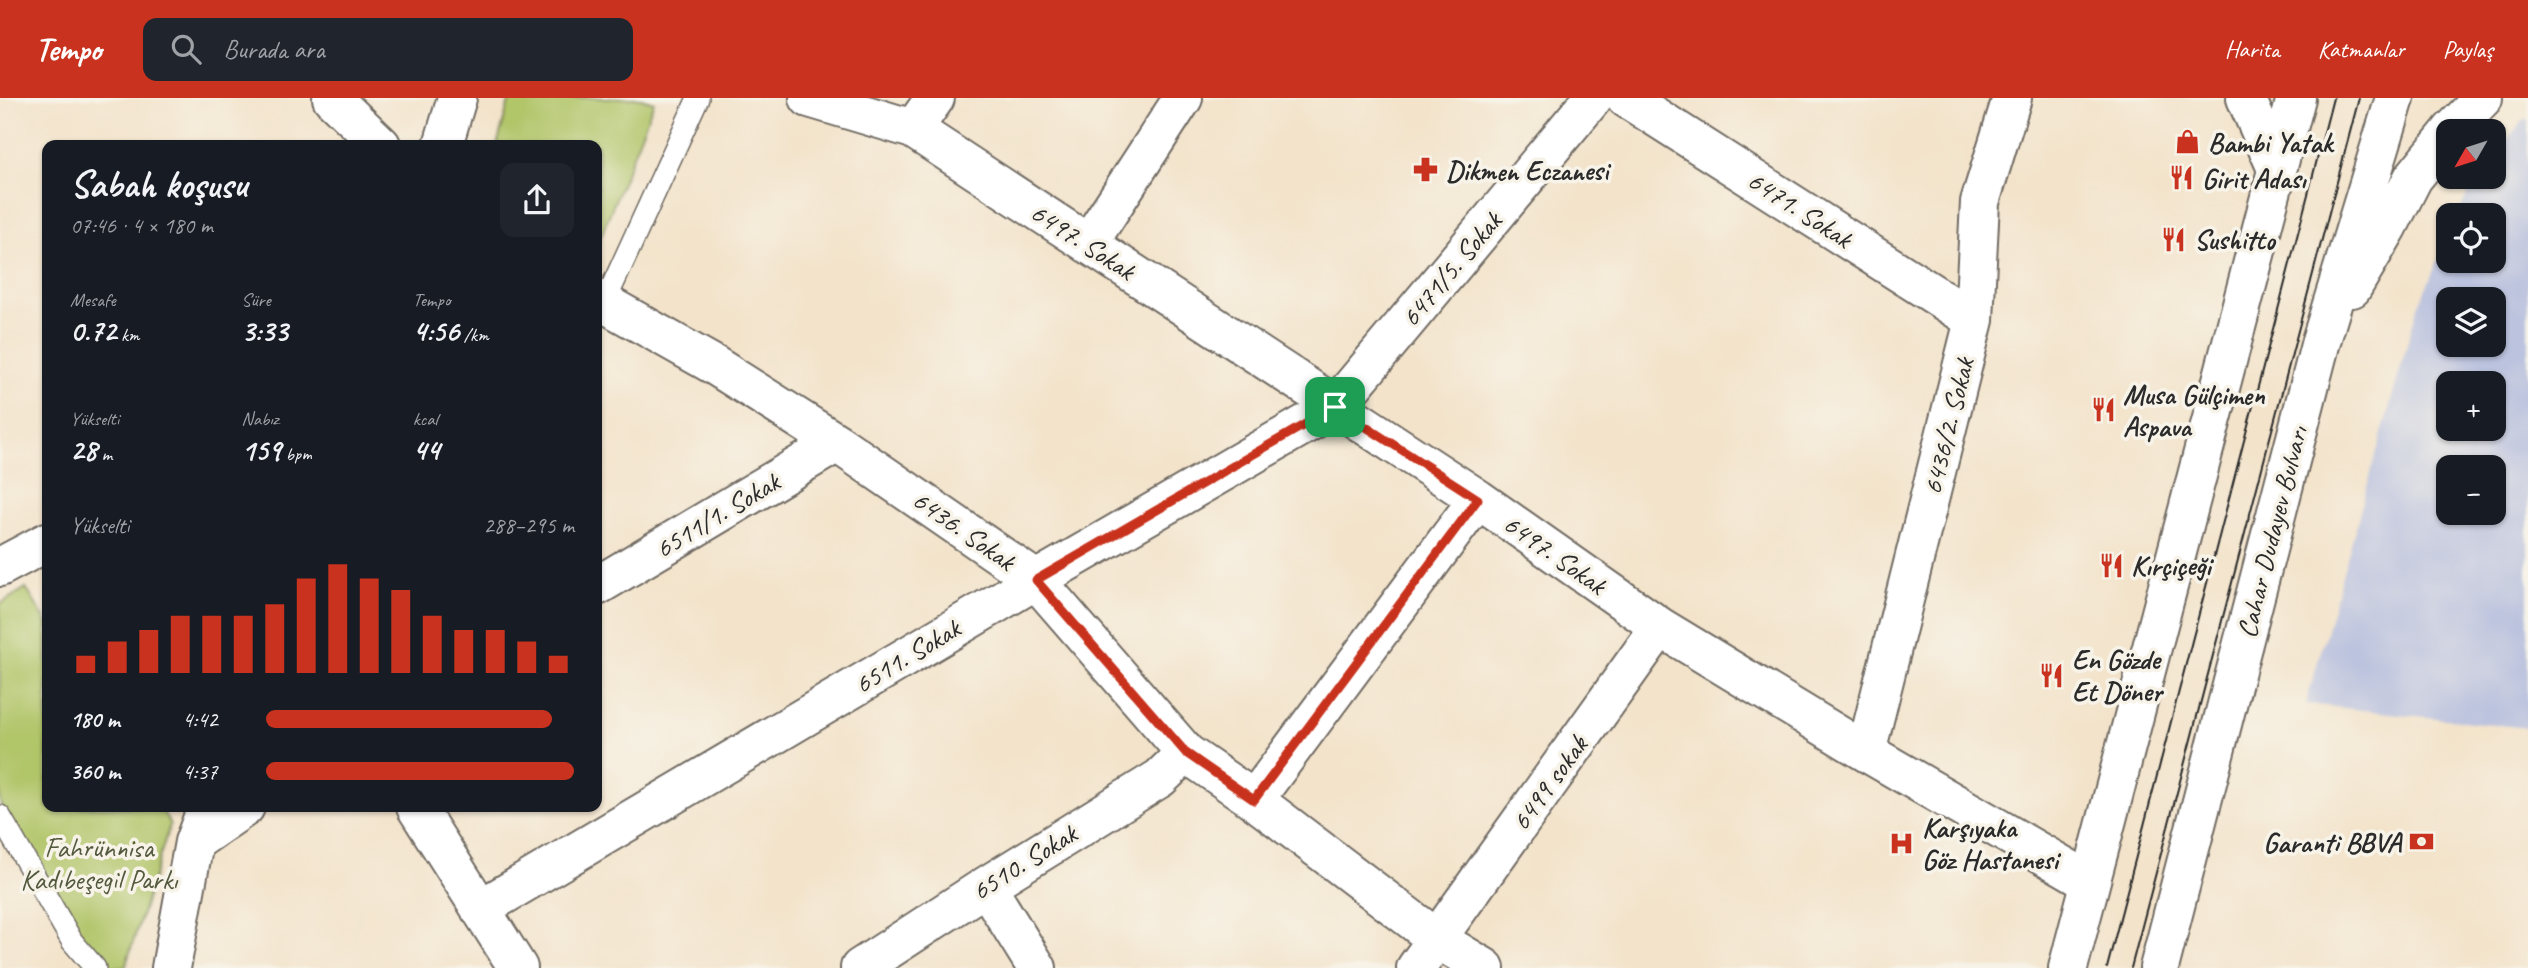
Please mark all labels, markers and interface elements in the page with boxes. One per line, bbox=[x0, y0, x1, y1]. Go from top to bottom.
search box bbox=[143, 18, 633, 81]
text: Tempo bbox=[35, 28, 101, 70]
icon: search bbox=[167, 30, 205, 68]
text: Burada ara bbox=[223, 33, 325, 66]
text: Harita bbox=[2225, 34, 2280, 64]
text: Katmanlar bbox=[2318, 34, 2405, 64]
text: Paylaş bbox=[2443, 34, 2493, 64]
north arrow bbox=[2436, 119, 2506, 189]
map controls bbox=[2436, 119, 2506, 525]
place label: Bambi Yatak bbox=[2208, 125, 2335, 160]
shop icon: Bambi Yatak bbox=[2174, 128, 2202, 156]
place label: Dikmen Eczanesi bbox=[1446, 153, 1612, 188]
pharmacy icon: Dikmen Eczanesi bbox=[1412, 156, 1440, 184]
text: Sabah koşusu bbox=[70, 161, 247, 208]
place label: Girit Adası bbox=[2202, 161, 2307, 196]
street label: 6471. Sokak bbox=[1741, 162, 1860, 257]
button: share bbox=[500, 163, 574, 237]
restaurant icon: Girit Adası bbox=[2168, 164, 2196, 192]
street label: 6497. Sokak bbox=[1024, 194, 1143, 289]
street label: 6471/5. Sokak bbox=[1393, 203, 1510, 334]
button: locate bbox=[2436, 203, 2506, 273]
text: 07:46 · 4 × 180 m bbox=[70, 211, 213, 240]
place label: Sushitto bbox=[2194, 222, 2276, 257]
restaurant icon: Sushitto bbox=[2160, 225, 2188, 253]
button: layers bbox=[2436, 287, 2506, 357]
text: Mesafe bbox=[70, 288, 116, 312]
text: Süre bbox=[241, 288, 271, 312]
text: Tempo bbox=[413, 288, 450, 312]
text: 0.72 bbox=[70, 312, 116, 350]
text: 3:33 bbox=[241, 312, 288, 350]
text: 4:56 bbox=[413, 312, 459, 350]
text: km bbox=[116, 323, 140, 347]
text: /km bbox=[459, 323, 489, 347]
street label: 6436/2. Sokak bbox=[1914, 352, 1982, 498]
button: + bbox=[2436, 371, 2506, 441]
pin bbox=[1305, 377, 1365, 437]
place label: Musa Gülçimen Aspava bbox=[2123, 377, 2266, 444]
icon: arrive bbox=[1316, 388, 1354, 426]
restaurant icon: Musa Gülçimen Aspava bbox=[2089, 396, 2117, 424]
text: Yükselti bbox=[70, 407, 119, 431]
text: Nabız bbox=[241, 407, 279, 431]
text: kcal bbox=[413, 407, 438, 431]
street label: Cahar Dudayev Bulvarı bbox=[2229, 421, 2316, 641]
text: 28 bbox=[70, 431, 97, 469]
text: 159 bbox=[241, 431, 281, 469]
text: 44 bbox=[413, 431, 440, 469]
text: m bbox=[97, 442, 112, 466]
text: bpm bbox=[281, 442, 312, 466]
button: − bbox=[2436, 455, 2506, 525]
street label: 6511/1. Sokak bbox=[648, 463, 787, 566]
street label: 6436. Sokak bbox=[906, 482, 1024, 579]
street label: 6497. Sokak bbox=[1497, 506, 1615, 603]
text: Yükselti bbox=[70, 511, 130, 540]
text: 288–295 m bbox=[483, 511, 574, 540]
place label: Kırçiçeği bbox=[2131, 548, 2214, 583]
restaurant icon: Kırçiçeği bbox=[2097, 551, 2125, 579]
street label: 6511. Sokak bbox=[848, 610, 968, 701]
place label: En Gözde Et Döner bbox=[2072, 642, 2165, 709]
restaurant icon: En Gözde Et Döner bbox=[2038, 661, 2066, 689]
text: 180 m bbox=[70, 705, 120, 734]
text: 4:42 bbox=[182, 705, 218, 734]
street label: 6499 sokak bbox=[1503, 727, 1596, 837]
text: 360 m bbox=[70, 757, 120, 786]
text: 4:37 bbox=[182, 757, 218, 786]
place label: Karşıyaka Göz Hastanesi bbox=[1922, 810, 2061, 877]
street label: 6510. Sokak bbox=[965, 815, 1085, 908]
place label: Garanti BBVA bbox=[2263, 825, 2403, 860]
bank icon: Garanti BBVA bbox=[2407, 828, 2435, 856]
hospital icon: Karşıyaka Göz Hastanesi bbox=[1888, 829, 1916, 857]
park label: Fahrünnisa Kadıbeşegil Parkı bbox=[21, 830, 179, 897]

